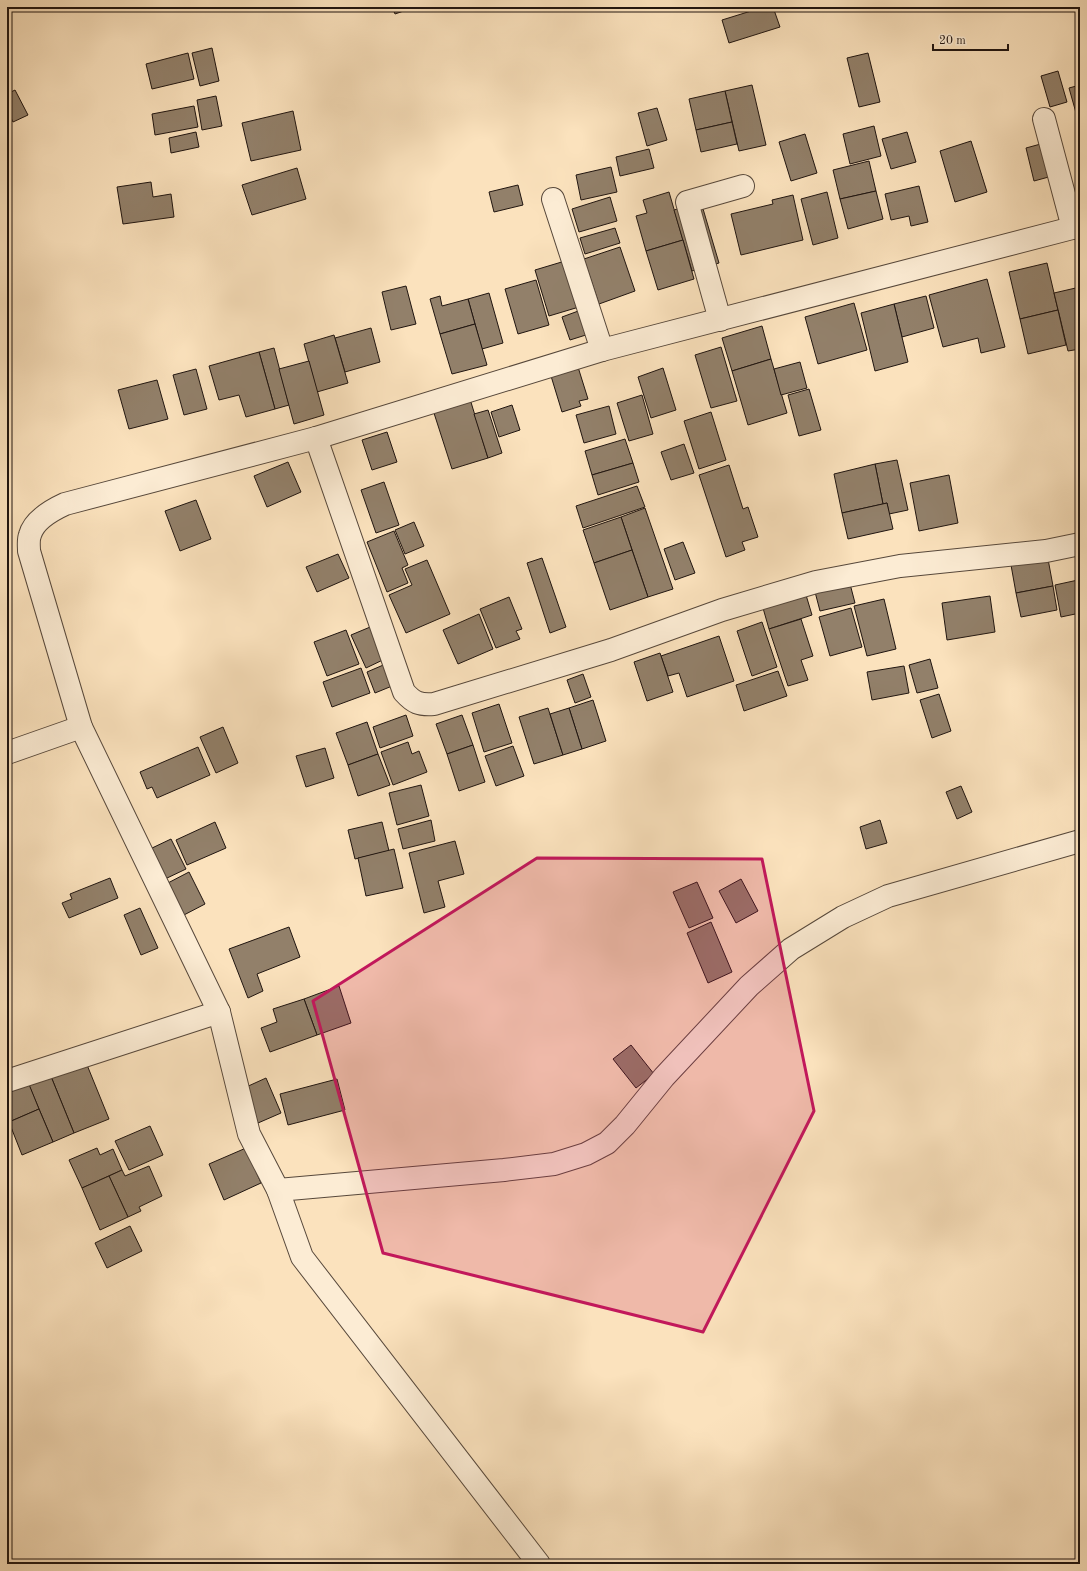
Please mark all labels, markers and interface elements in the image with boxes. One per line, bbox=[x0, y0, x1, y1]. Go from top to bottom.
scale bar bbox=[933, 26, 1008, 52]
text: 20 m bbox=[939, 35, 966, 47]

